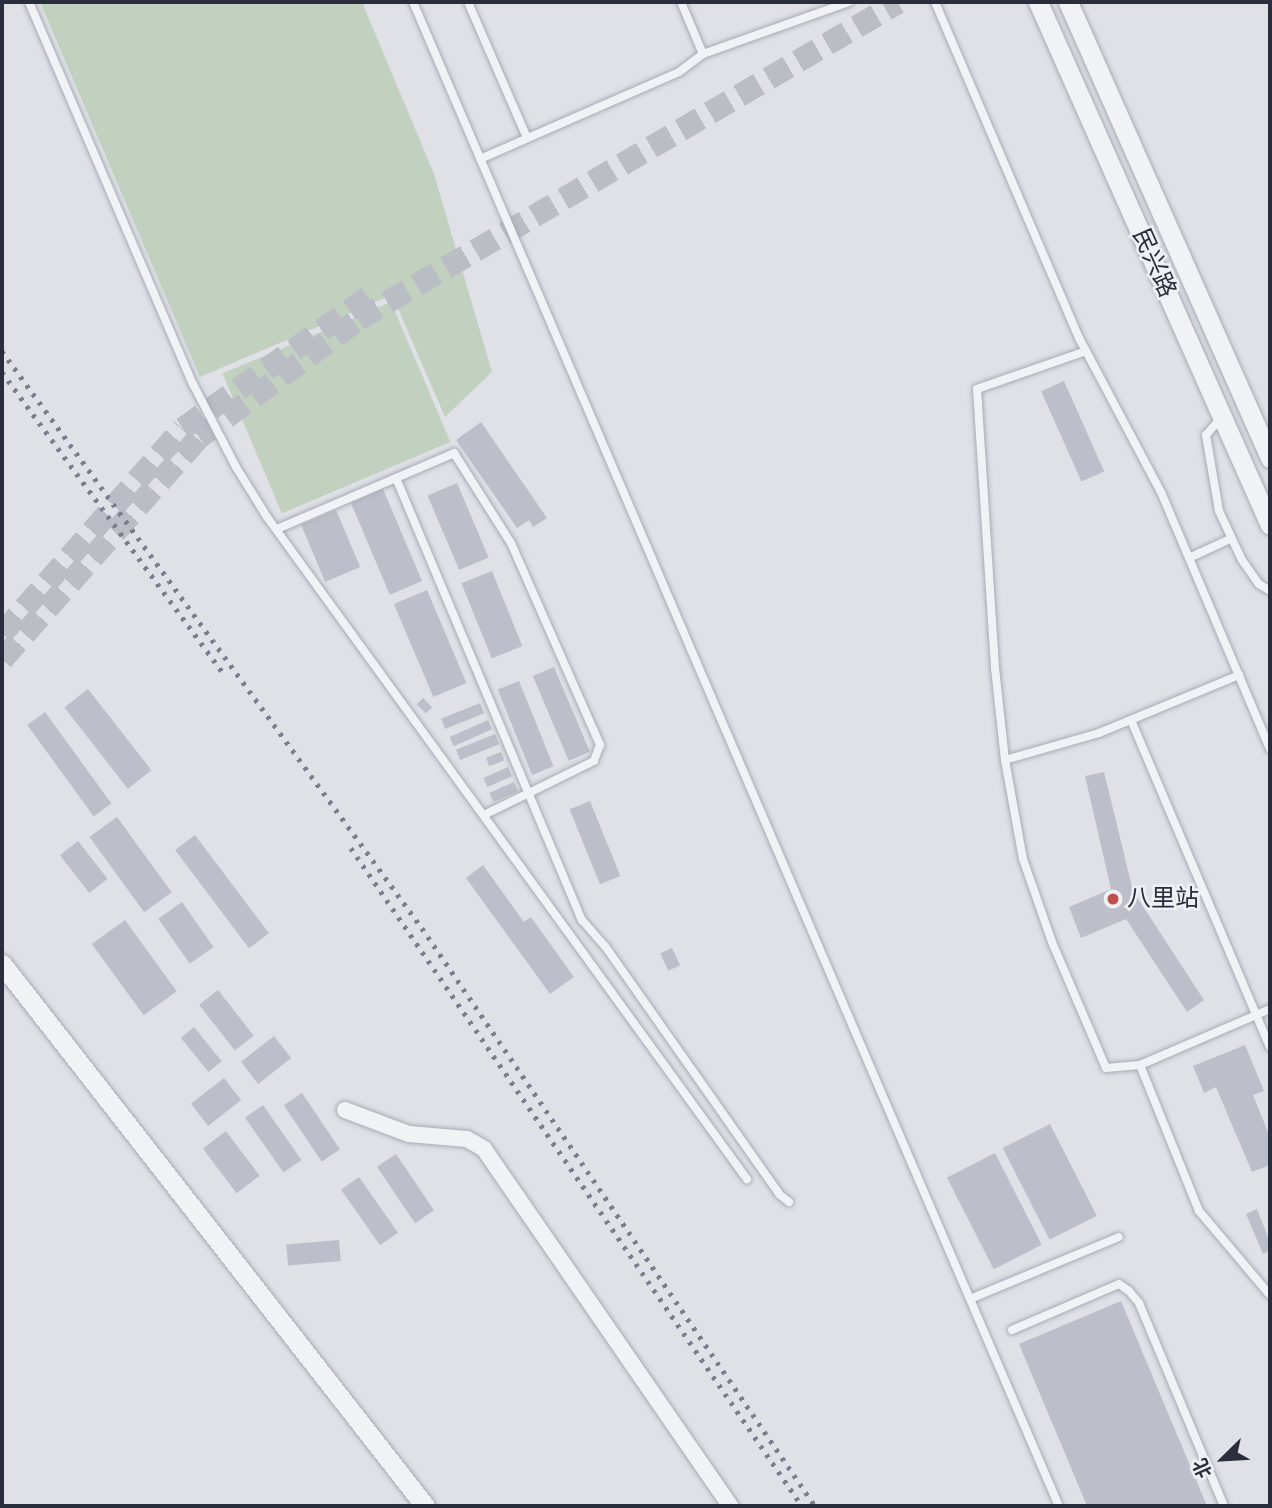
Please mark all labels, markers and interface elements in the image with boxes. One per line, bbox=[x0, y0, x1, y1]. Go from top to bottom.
street label: 民兴路 bbox=[1126, 224, 1182, 302]
place label: 八里站 bbox=[1127, 885, 1199, 913]
marker: 八里站 bbox=[1105, 891, 1121, 907]
north arrow bbox=[1188, 1424, 1258, 1494]
text: 北 bbox=[1187, 1454, 1220, 1482]

